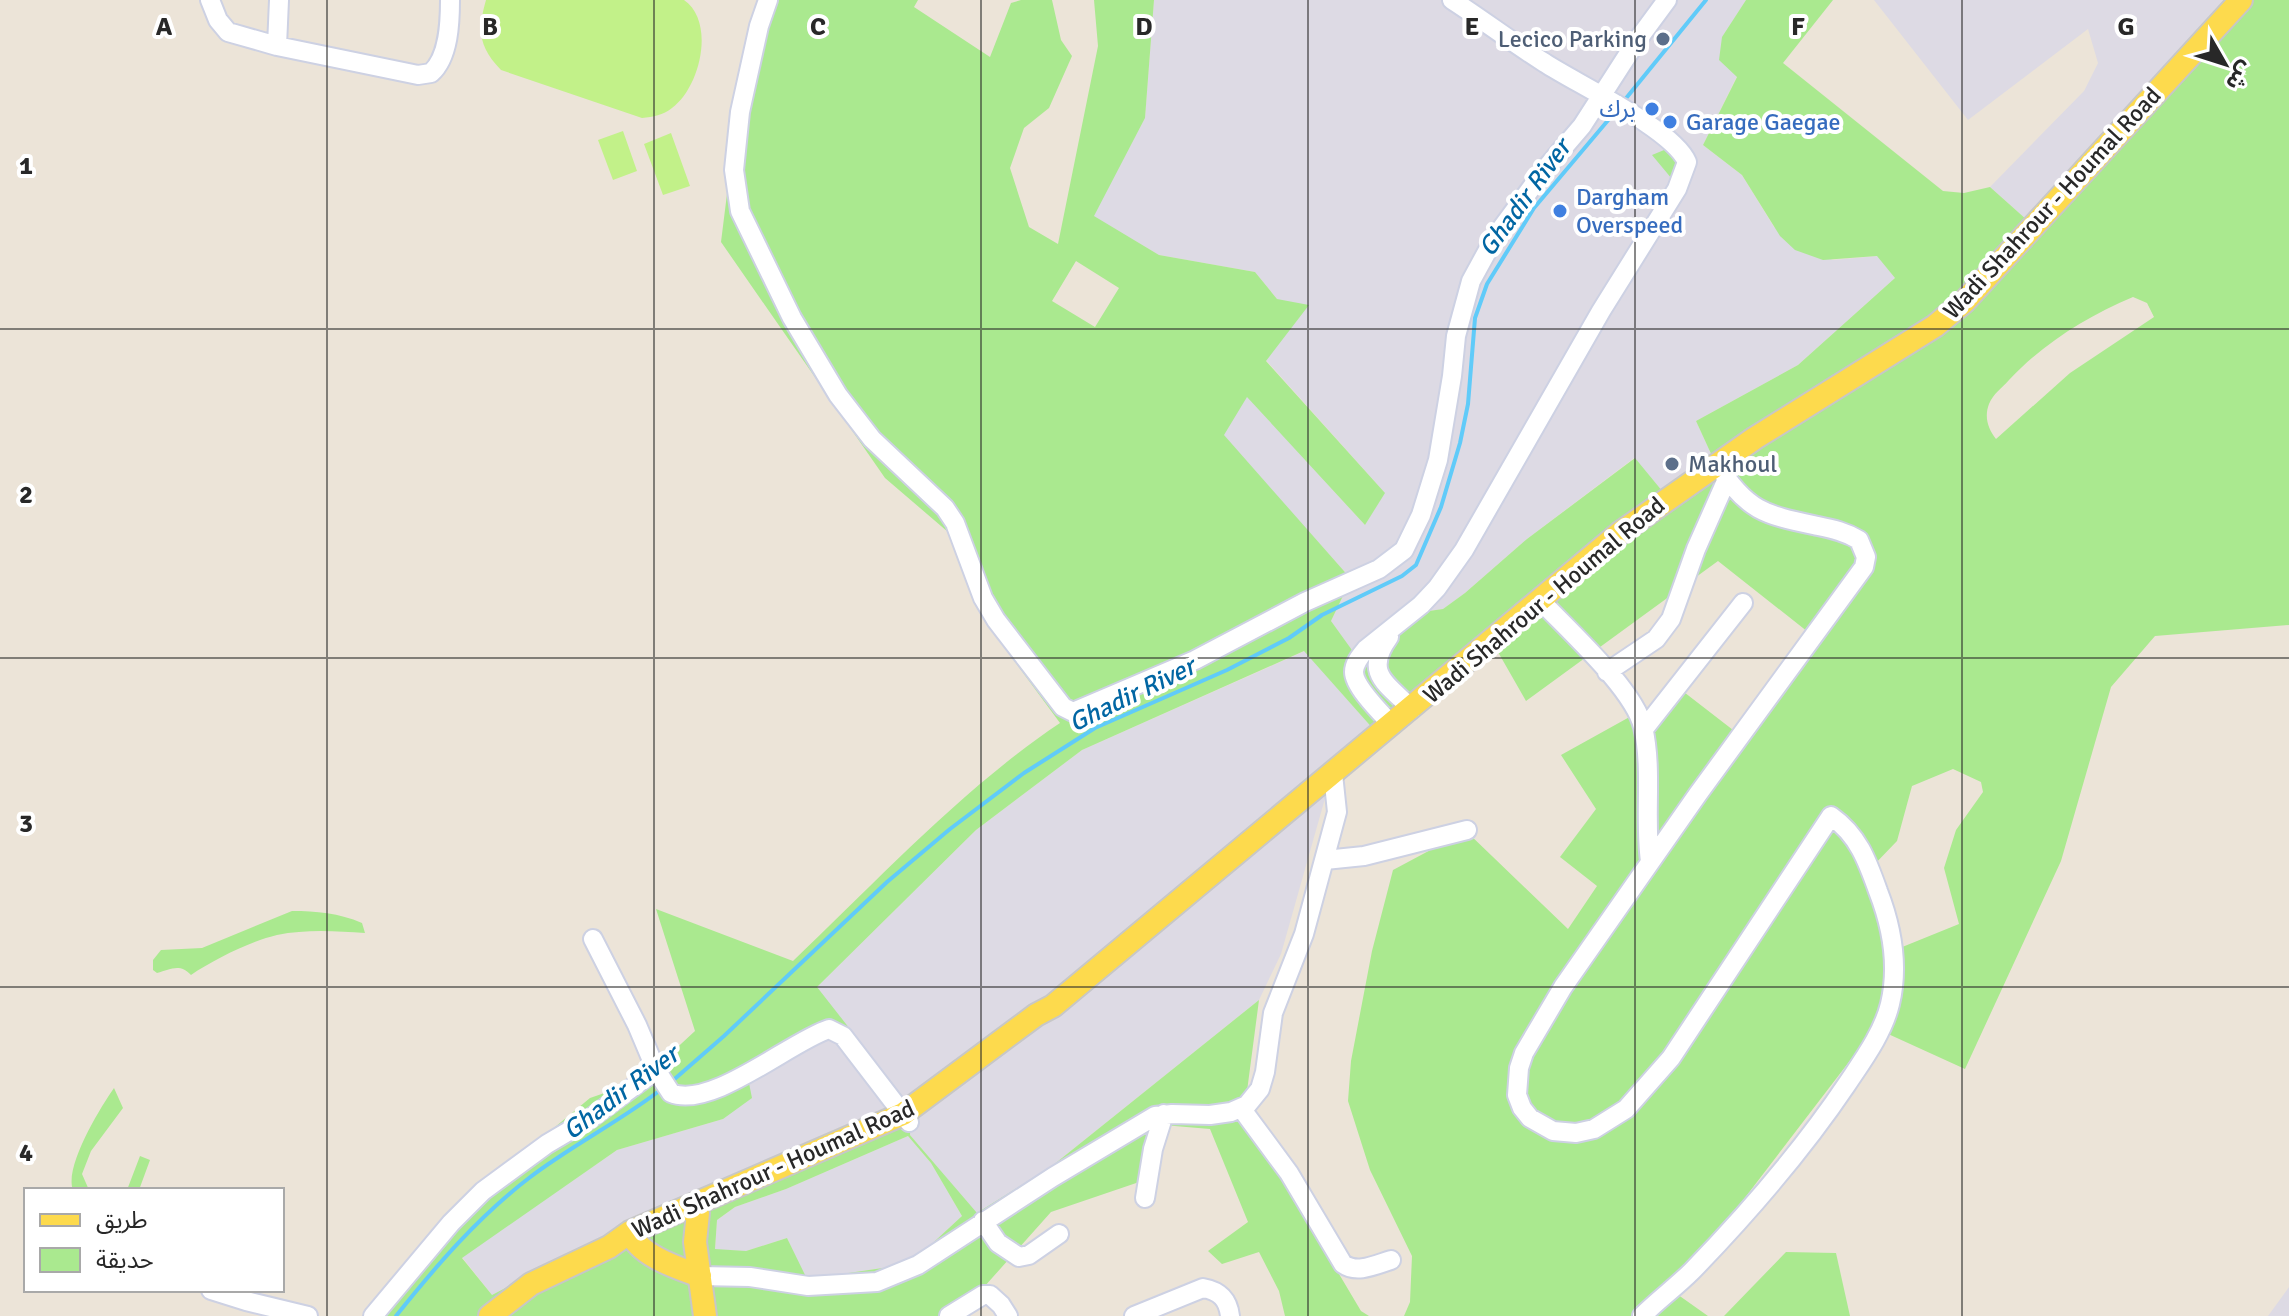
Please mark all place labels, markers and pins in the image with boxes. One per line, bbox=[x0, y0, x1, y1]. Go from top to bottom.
place label: Lecico Parking bbox=[1498, 24, 1647, 54]
marker: Lecico Parking bbox=[1654, 30, 1672, 48]
place label: برك bbox=[1599, 94, 1636, 124]
marker: برك bbox=[1643, 100, 1661, 118]
place label: Garage Gaegae bbox=[1686, 107, 1841, 137]
marker: Garage Gaegae bbox=[1661, 113, 1679, 131]
place label: Dargham Overspeed bbox=[1576, 182, 1683, 240]
marker: Dargham Overspeed bbox=[1551, 202, 1569, 220]
place label: Makhoul bbox=[1688, 449, 1777, 479]
marker: Makhoul bbox=[1663, 455, 1681, 473]

